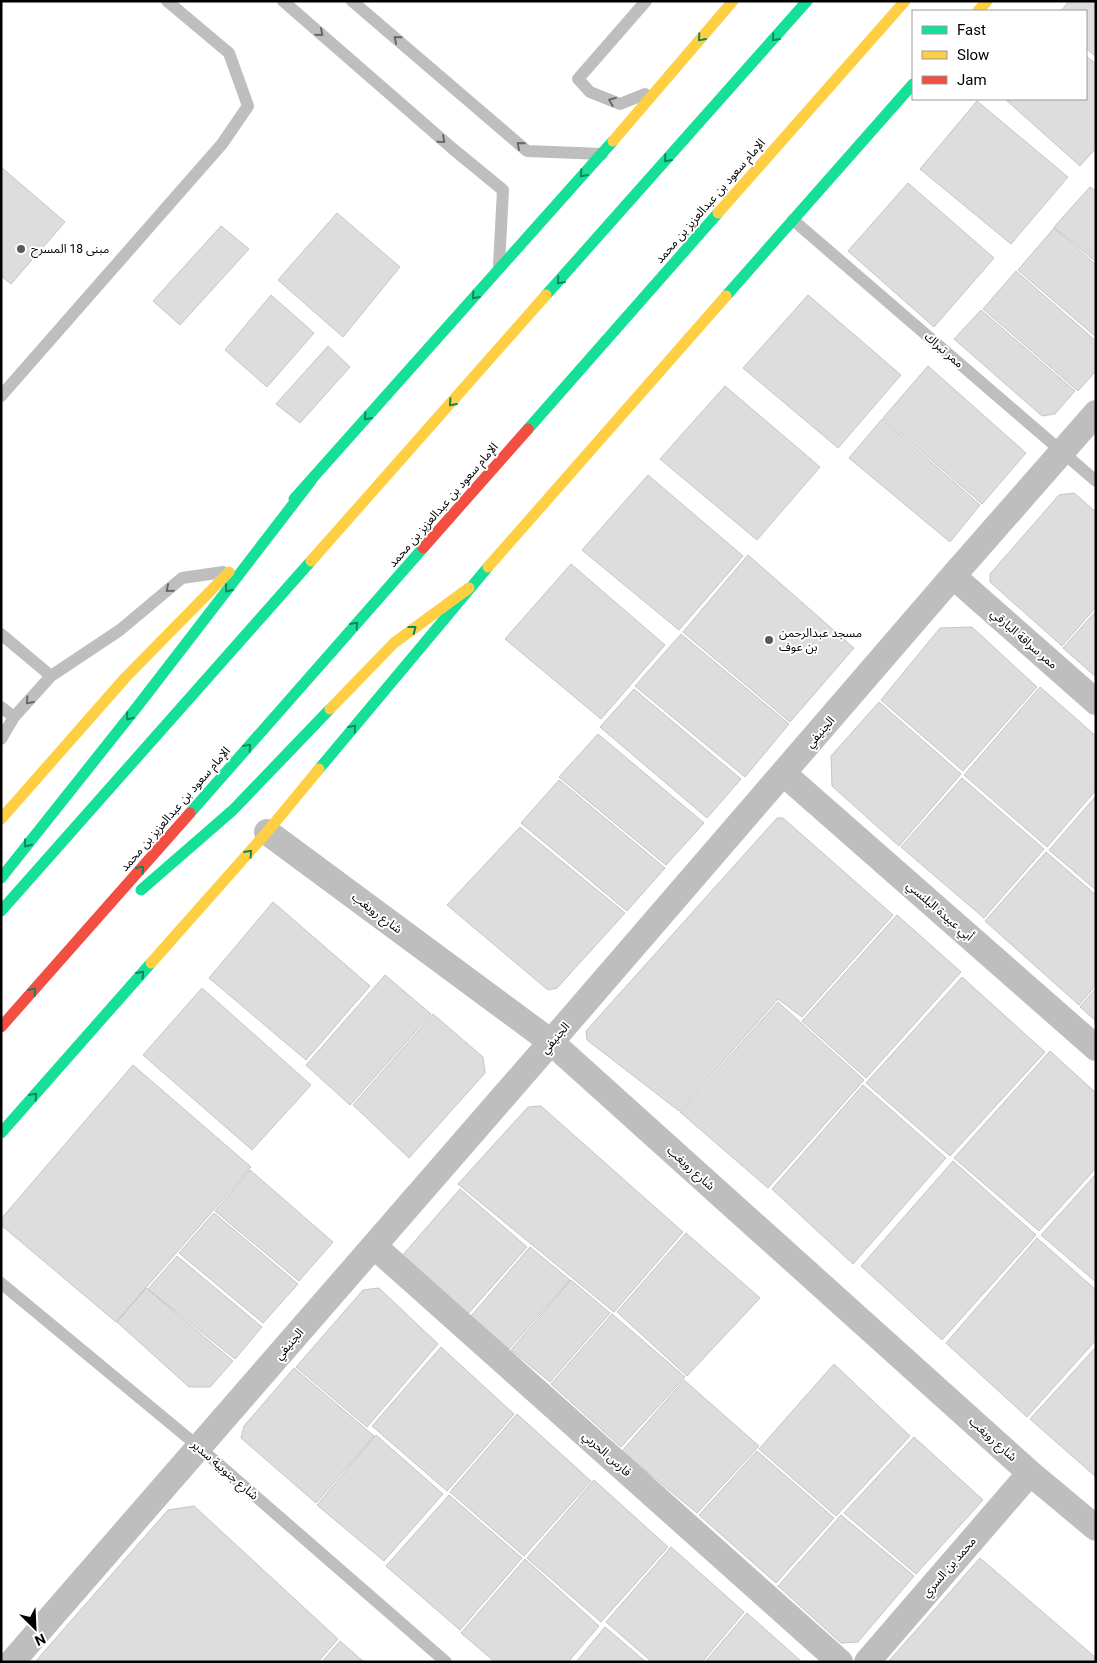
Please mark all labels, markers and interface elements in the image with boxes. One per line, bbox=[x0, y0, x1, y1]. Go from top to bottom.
legend bbox=[912, 10, 1087, 100]
text: Fast bbox=[957, 21, 986, 39]
one-way arrow bbox=[314, 28, 323, 36]
one-way arrow bbox=[698, 32, 706, 41]
one-way arrow bbox=[772, 32, 781, 41]
one-way arrow bbox=[394, 36, 403, 45]
text: Slow bbox=[957, 46, 989, 64]
text: Jam bbox=[957, 71, 987, 89]
one-way arrow bbox=[608, 97, 616, 107]
one-way arrow bbox=[437, 135, 446, 144]
street label: الإمام سعود بن عبدالعزيز بن محمد bbox=[652, 136, 769, 267]
one-way arrow bbox=[517, 141, 526, 150]
one-way arrow bbox=[664, 154, 673, 163]
one-way arrow bbox=[580, 169, 589, 178]
place label: مبنى 18 المسرح bbox=[31, 242, 109, 258]
marker: مبنى 18 المسرح bbox=[15, 243, 27, 255]
one-way arrow bbox=[557, 275, 565, 284]
one-way arrow bbox=[472, 290, 481, 299]
street label: ممر تبراك bbox=[922, 329, 966, 371]
one-way arrow bbox=[449, 397, 458, 406]
one-way arrow bbox=[364, 412, 373, 421]
street label: الإمام سعود بن عبدالعزيز بن محمد bbox=[385, 440, 502, 571]
one-way arrow bbox=[165, 583, 174, 592]
one-way arrow bbox=[225, 583, 233, 592]
street label: ممر سراقة البارقي bbox=[986, 606, 1060, 674]
one-way arrow bbox=[350, 621, 359, 630]
place label: مسجد عبدالرحمن بن عوف bbox=[779, 626, 862, 654]
one-way arrow bbox=[407, 627, 416, 635]
marker: مسجد عبدالرحمن بن عوف bbox=[763, 634, 775, 646]
one-way arrow bbox=[26, 695, 35, 704]
one-way arrow bbox=[125, 712, 134, 721]
street label: الجنيفي bbox=[803, 713, 840, 752]
one-way arrow bbox=[348, 725, 356, 734]
one-way arrow bbox=[242, 743, 251, 752]
street label: الإمام سعود بن عبدالعزيز بن محمد bbox=[117, 744, 234, 875]
one-way arrow bbox=[24, 838, 32, 847]
one-way arrow bbox=[243, 849, 252, 858]
one-way arrow bbox=[135, 865, 144, 874]
street label: أبي عبيدة البلنسي bbox=[902, 878, 977, 946]
street label: شارع رويغب bbox=[348, 890, 405, 938]
one-way arrow bbox=[135, 971, 144, 980]
one-way arrow bbox=[28, 987, 37, 996]
street label: الجنيفي bbox=[538, 1019, 575, 1058]
one-way arrow bbox=[28, 1093, 37, 1102]
street label: شارع رويغب bbox=[663, 1143, 718, 1194]
street label: الجنيفي bbox=[272, 1325, 309, 1364]
street label: شارع رويغب bbox=[965, 1414, 1020, 1465]
street label: فارس الحربي bbox=[578, 1429, 634, 1482]
street label: شارع جنوبية سدير bbox=[187, 1437, 261, 1504]
street label: محمد بن السري bbox=[919, 1534, 981, 1602]
north arrow bbox=[10, 1603, 60, 1653]
text: N bbox=[33, 1631, 48, 1649]

